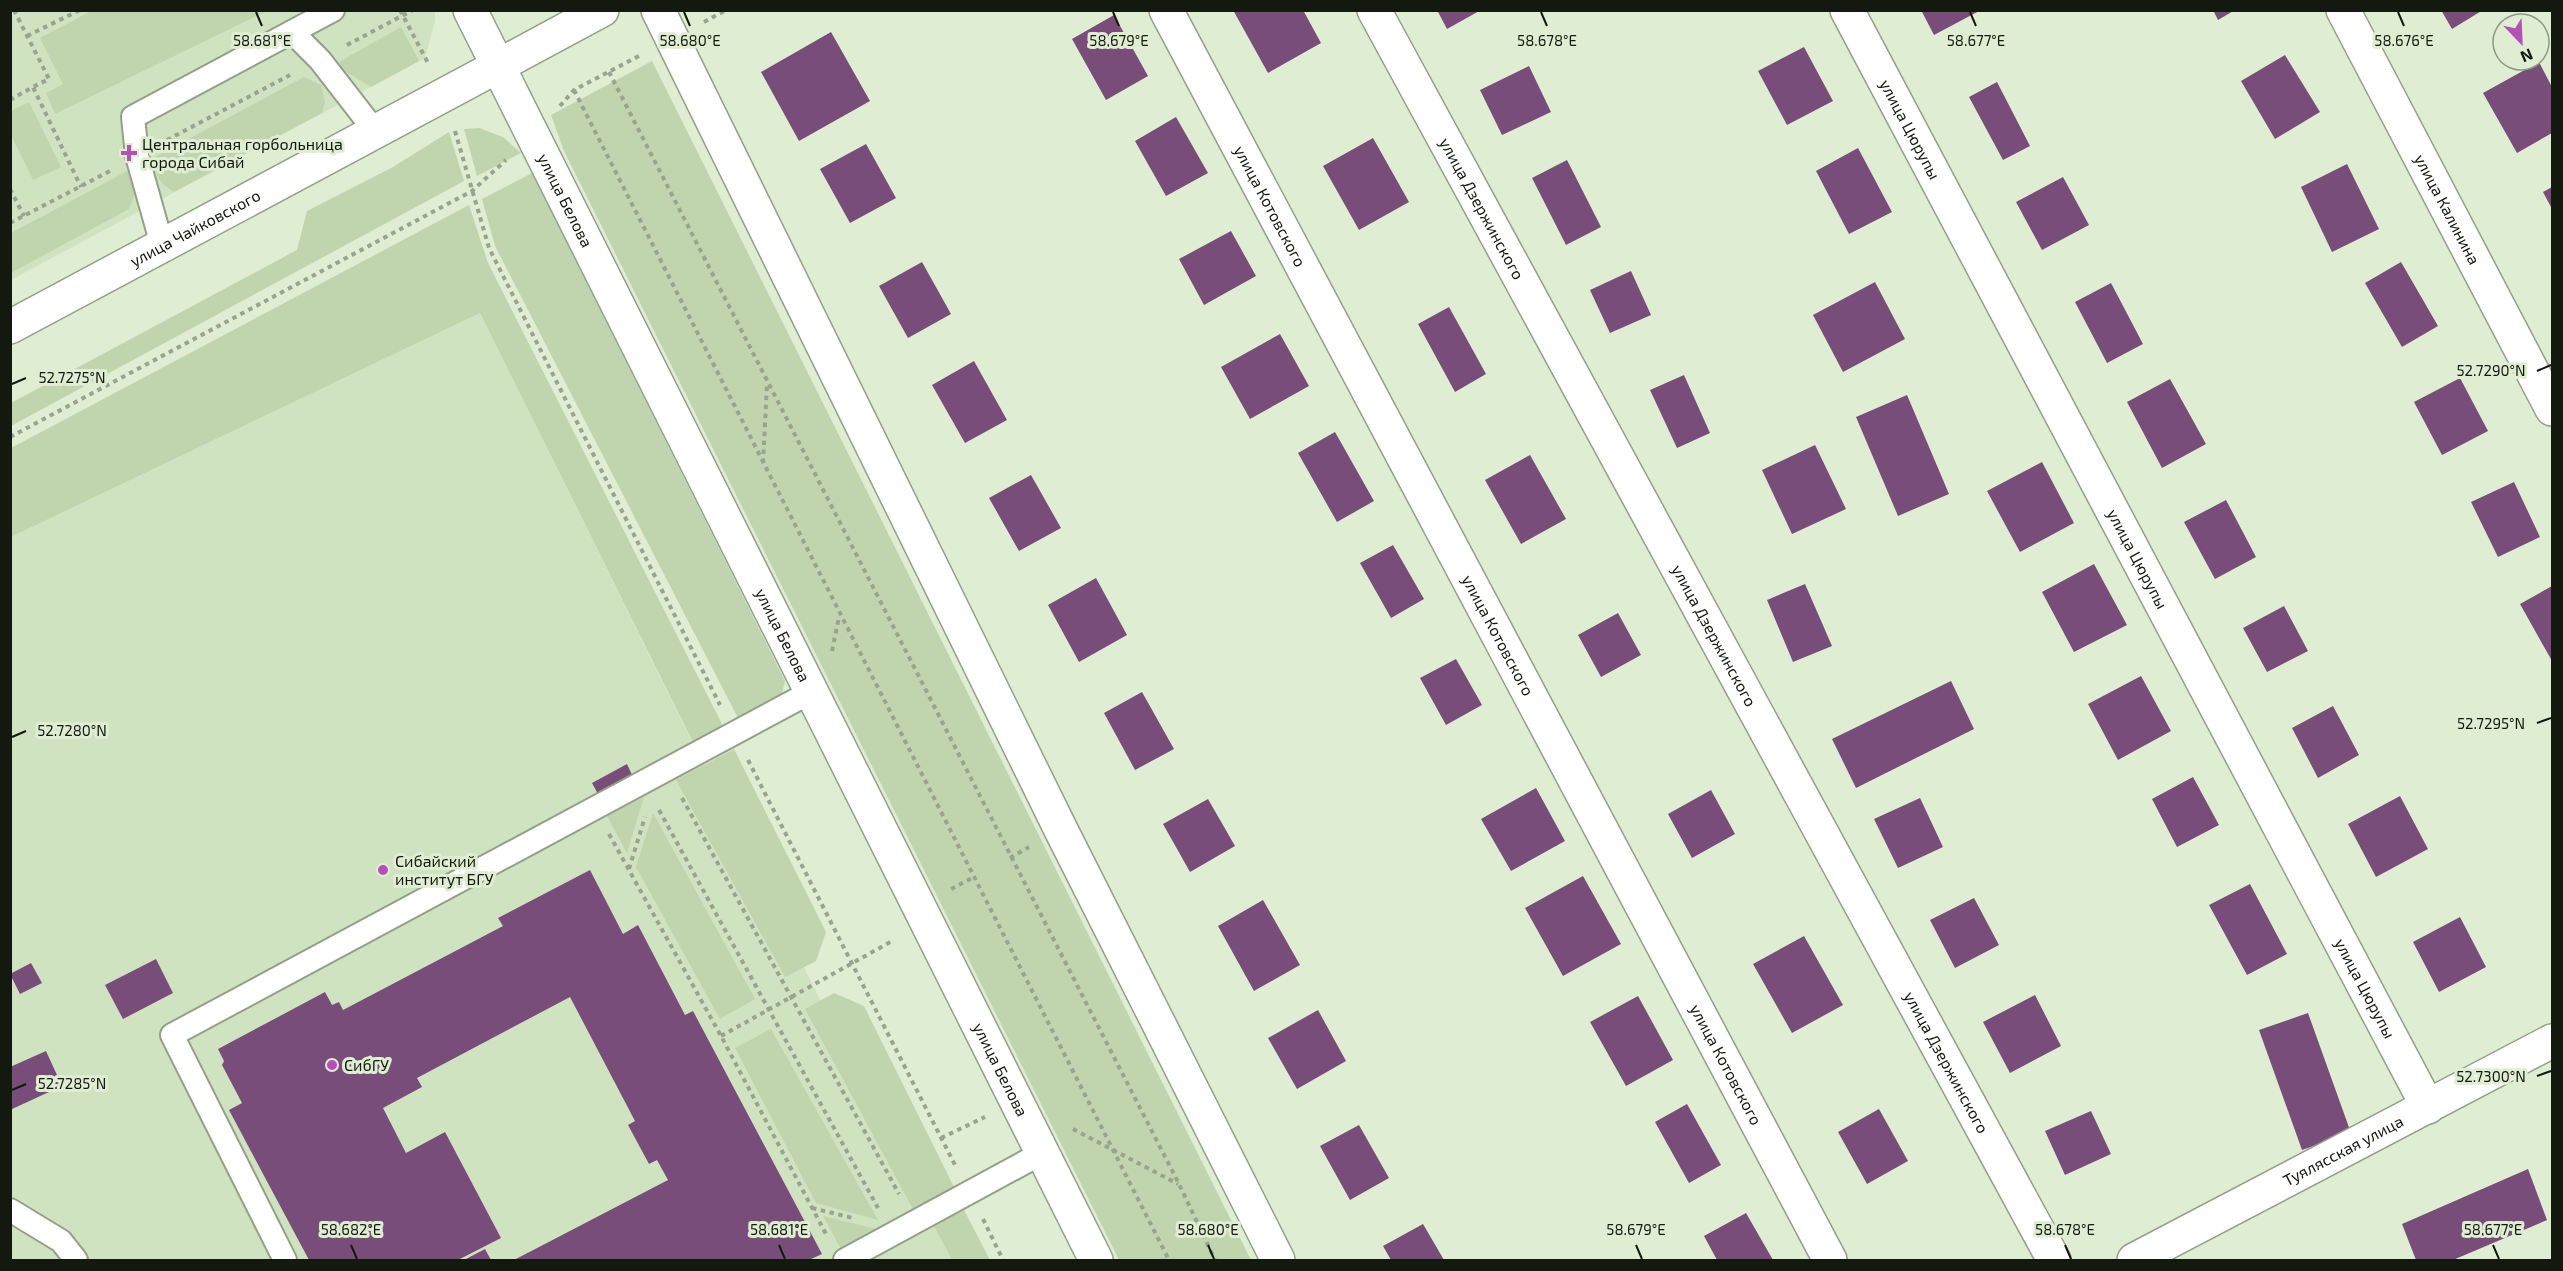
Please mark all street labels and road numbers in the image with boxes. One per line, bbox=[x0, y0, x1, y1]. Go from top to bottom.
street label: улица Цюрупы bbox=[1875, 76, 1945, 182]
street label: улица Дзержинского bbox=[1435, 134, 1529, 282]
street label: улица Котовского bbox=[1230, 142, 1311, 270]
street label: улица Белова bbox=[534, 150, 597, 250]
street label: улица Калинина bbox=[2410, 151, 2485, 268]
street label: улица Чайковского bbox=[127, 185, 263, 271]
street label: улица Цюрупы bbox=[2103, 505, 2172, 612]
street label: улица Дзержинского bbox=[1668, 561, 1761, 709]
street label: улица Котовского bbox=[1458, 571, 1539, 699]
street label: улица Белова bbox=[751, 585, 815, 685]
street label: улица Цюрупы bbox=[2330, 935, 2400, 1041]
street label: улица Дзержинского bbox=[1900, 988, 1993, 1136]
street label: улица Котовского bbox=[1686, 1000, 1767, 1128]
street label: улица Белова bbox=[969, 1019, 1032, 1119]
street label: Туялясская улица bbox=[2279, 1111, 2406, 1189]

